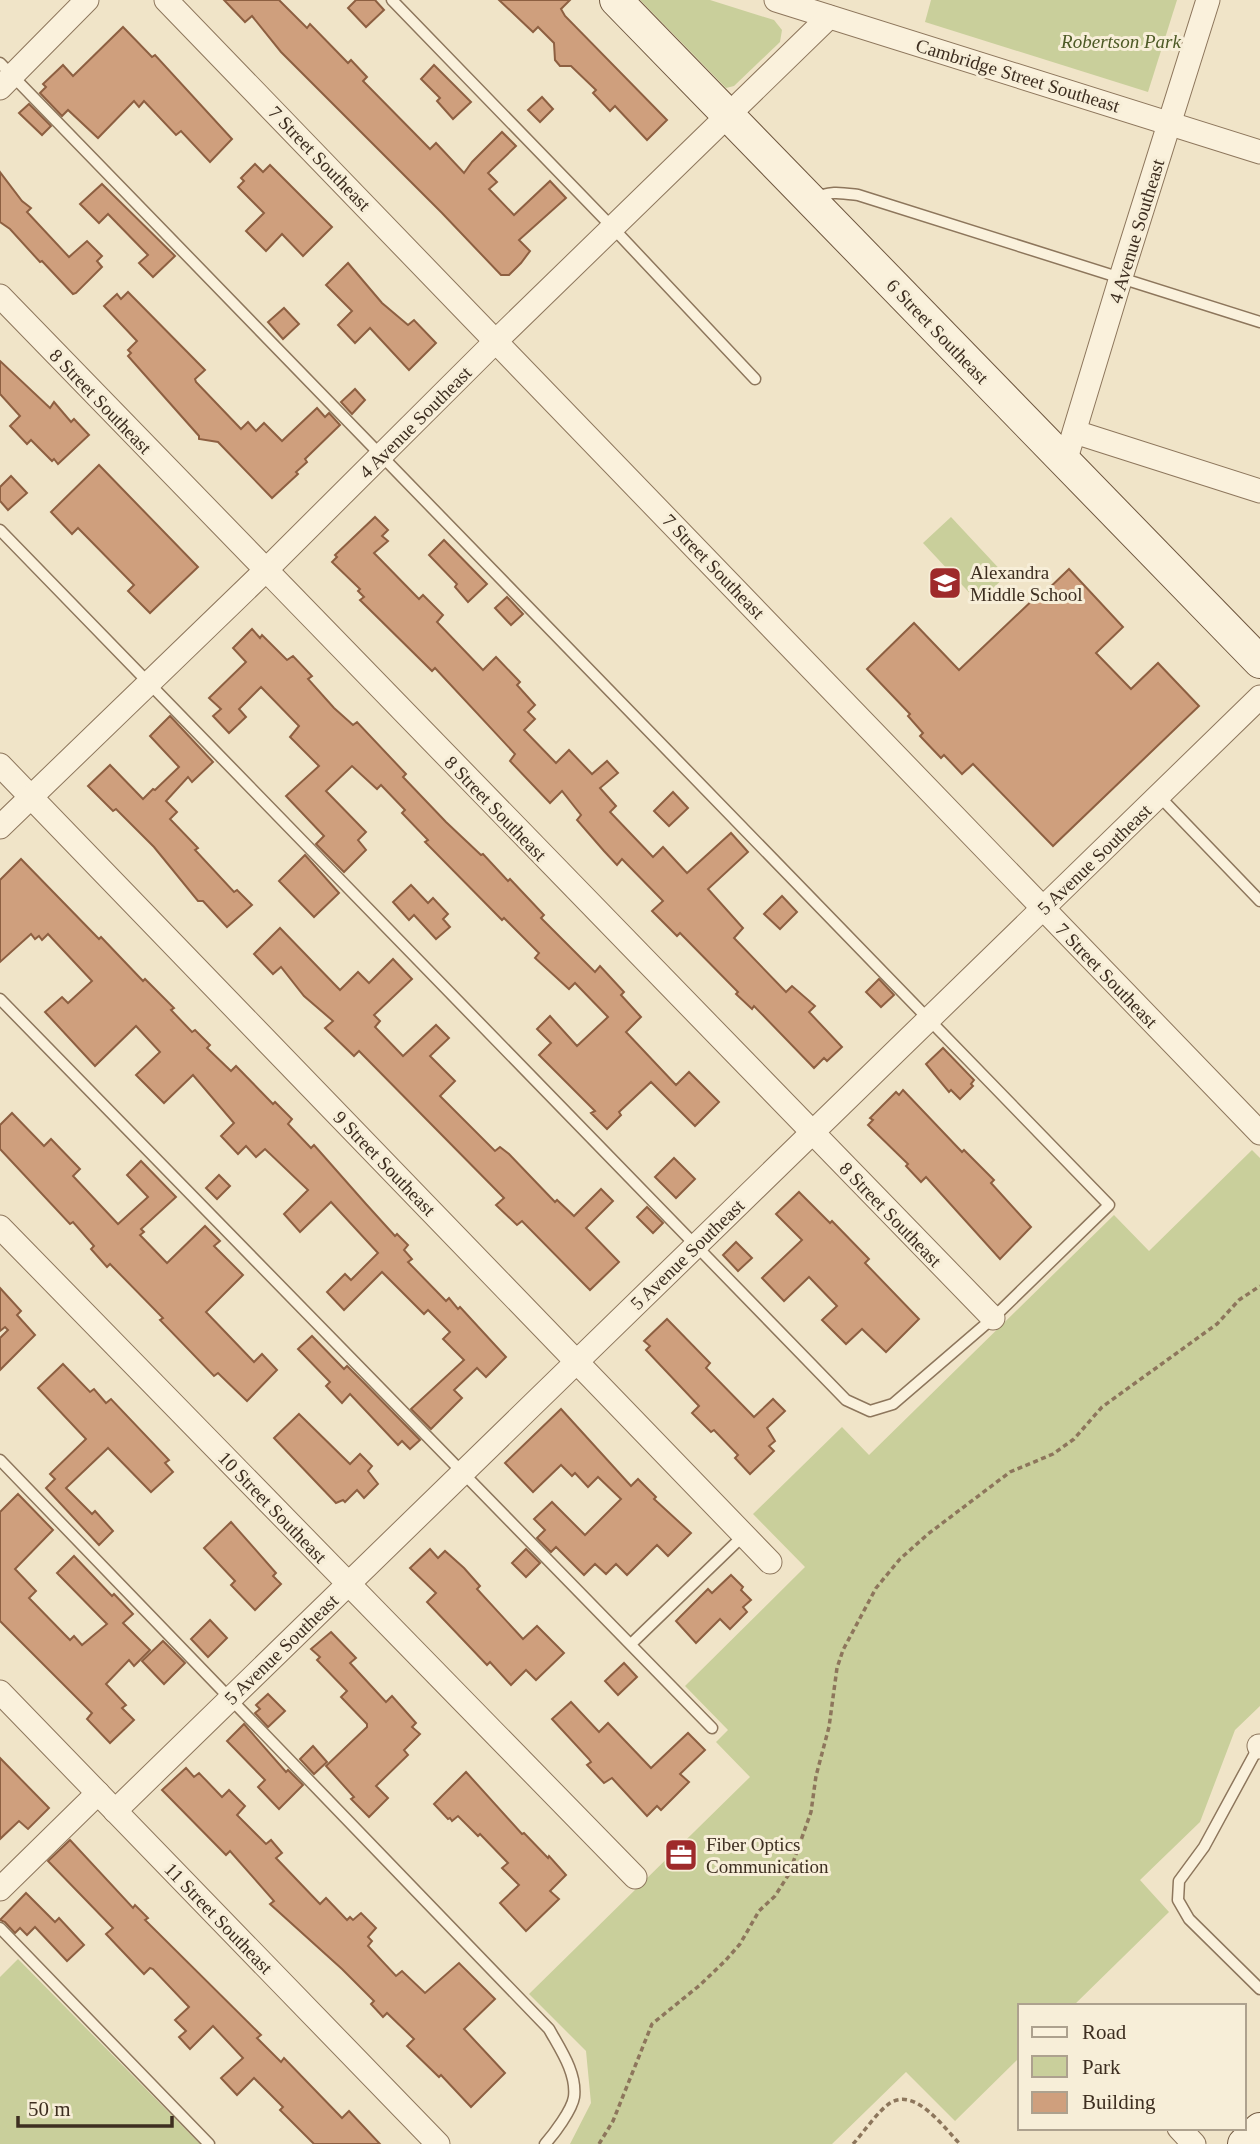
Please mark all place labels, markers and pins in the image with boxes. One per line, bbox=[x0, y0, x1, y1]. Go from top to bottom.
place label: Alexandra Middle School bbox=[970, 562, 1082, 605]
school or university icon: Alexandra Middle School bbox=[926, 564, 964, 602]
place label: Fiber Optics Communication bbox=[706, 1834, 829, 1877]
office icon: Fiber Optics Communication bbox=[662, 1836, 700, 1874]

